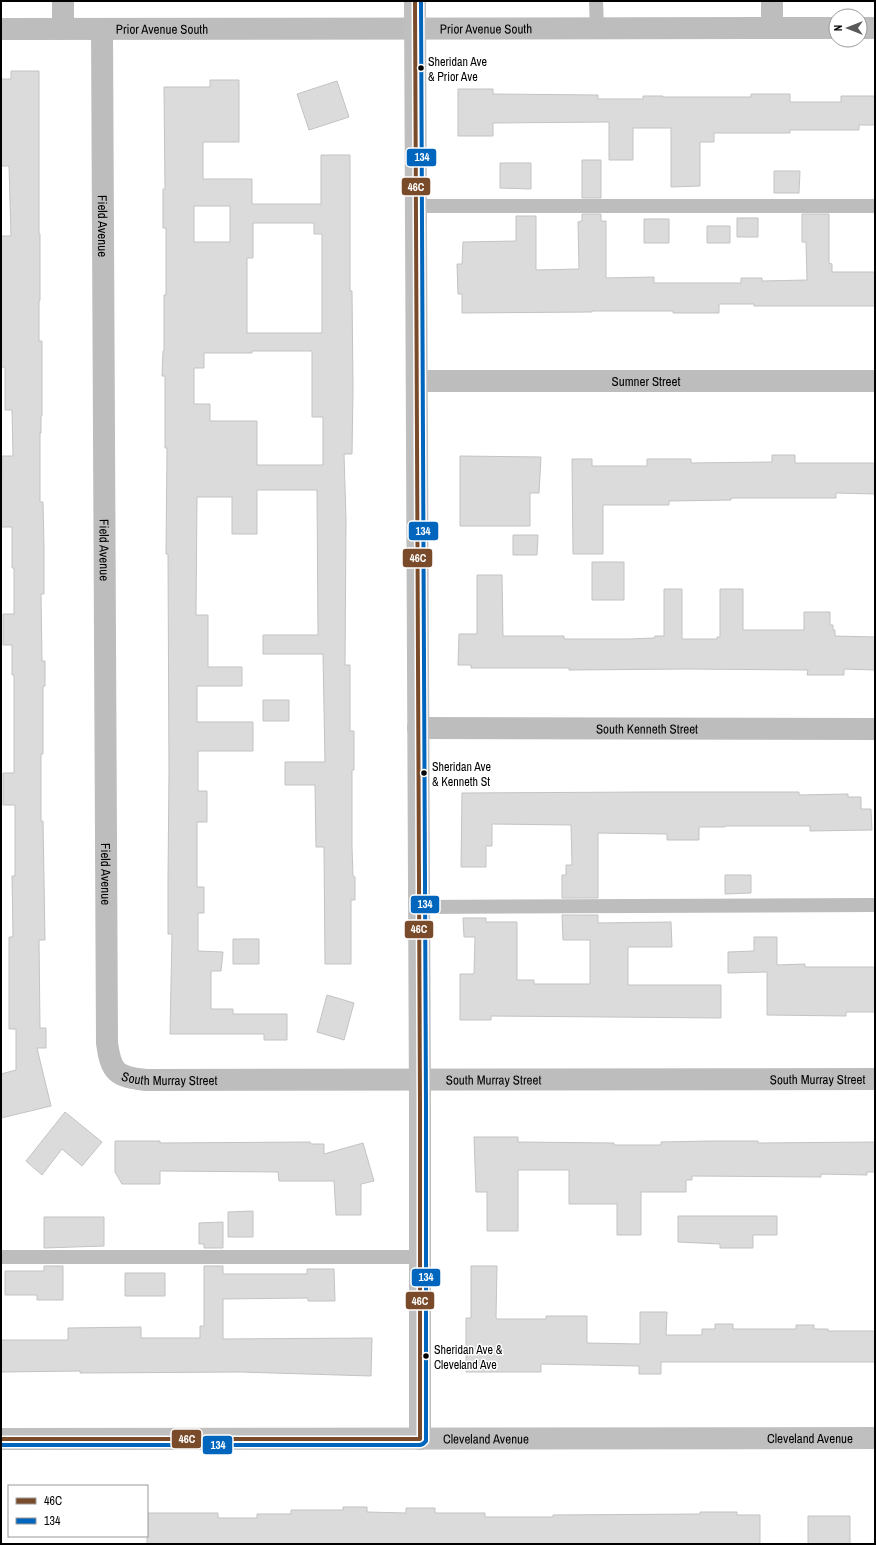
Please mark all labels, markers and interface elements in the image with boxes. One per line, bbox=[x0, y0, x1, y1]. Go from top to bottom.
north arrow bbox=[828, 8, 868, 48]
street label: Prior Avenue South bbox=[440, 20, 532, 37]
street label: Prior Avenue South bbox=[116, 21, 208, 38]
text: N bbox=[831, 25, 845, 31]
place label: Sheridan Ave & Prior Ave bbox=[428, 54, 487, 85]
marker: Sheridan Ave & Prior Ave bbox=[416, 63, 426, 73]
line badge: 134 bbox=[406, 148, 437, 167]
text: 134 bbox=[414, 150, 430, 164]
line badge: 46C bbox=[401, 177, 431, 196]
text: 46C bbox=[408, 180, 425, 194]
street label: Field Avenue bbox=[94, 195, 111, 257]
street label: Sumner Street bbox=[612, 373, 680, 390]
street label: Field Avenue bbox=[95, 519, 113, 581]
line badge: 134 bbox=[408, 521, 439, 541]
text: 134 bbox=[415, 524, 431, 538]
line badge: 46C bbox=[402, 548, 433, 568]
text: 46C bbox=[410, 551, 427, 565]
street label: South Kenneth Street bbox=[596, 720, 698, 738]
place label: Sheridan Ave & Kenneth St bbox=[432, 759, 491, 790]
marker: Sheridan Ave & Kenneth St bbox=[419, 768, 429, 778]
street label: Field Avenue bbox=[97, 843, 114, 905]
line badge: 134 bbox=[410, 895, 440, 914]
text: 134 bbox=[417, 897, 433, 911]
line badge: 46C bbox=[404, 920, 434, 939]
text: 46C bbox=[411, 922, 428, 936]
street label: South Murray Street bbox=[119, 1068, 217, 1089]
street label: South Murray Street bbox=[446, 1071, 541, 1089]
street label: South Murray Street bbox=[770, 1071, 865, 1088]
line badge: 134 bbox=[411, 1268, 441, 1287]
text: 134 bbox=[418, 1270, 434, 1284]
line badge: 46C bbox=[405, 1291, 435, 1310]
text: 46C bbox=[412, 1294, 429, 1308]
place label: Sheridan Ave & Cleveland Ave bbox=[434, 1342, 503, 1373]
marker: Sheridan Ave & Cleveland Ave bbox=[421, 1351, 431, 1361]
line badge: 46C bbox=[171, 1429, 202, 1449]
street label: Cleveland Avenue bbox=[443, 1430, 529, 1447]
street label: Cleveland Avenue bbox=[767, 1430, 853, 1447]
text: 46C bbox=[179, 1432, 196, 1446]
line badge: 134 bbox=[202, 1435, 233, 1455]
text: 134 bbox=[210, 1438, 226, 1452]
legend bbox=[8, 1485, 148, 1537]
text: 46C bbox=[44, 1493, 62, 1509]
text: 134 bbox=[44, 1513, 61, 1529]

